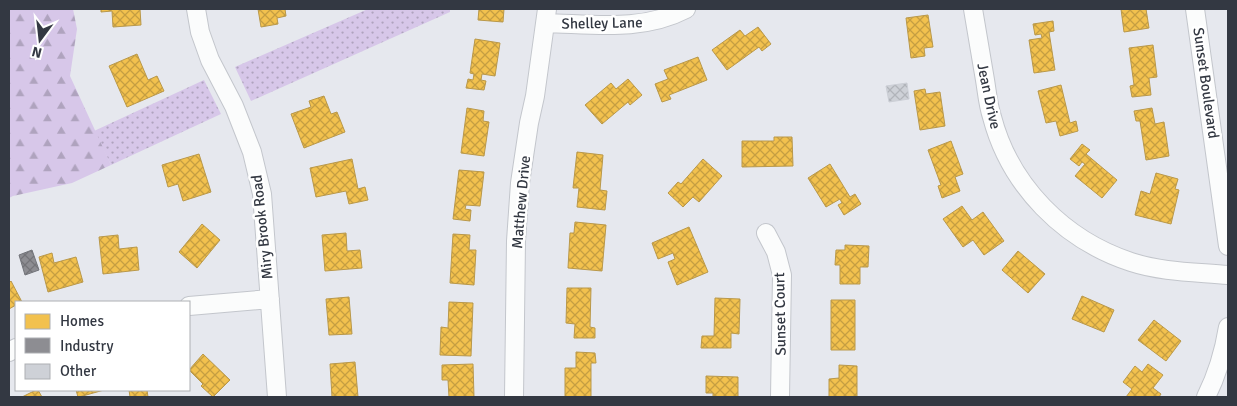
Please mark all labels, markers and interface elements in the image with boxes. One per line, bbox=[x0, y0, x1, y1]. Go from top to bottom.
street label: Shelley Lane bbox=[561, 13, 643, 33]
north arrow bbox=[15, 15, 65, 65]
street label: Sunset Boulevard bbox=[1189, 26, 1223, 140]
text: N bbox=[30, 43, 44, 62]
street label: Jean Drive bbox=[973, 61, 1005, 131]
street label: Matthew Drive bbox=[508, 155, 534, 249]
street label: Miry Brook Road bbox=[248, 174, 276, 280]
street label: Sunset Court bbox=[770, 272, 790, 356]
legend bbox=[15, 301, 190, 391]
text: Homes bbox=[60, 312, 104, 330]
text: Industry bbox=[60, 337, 113, 355]
text: Other bbox=[60, 362, 97, 380]

